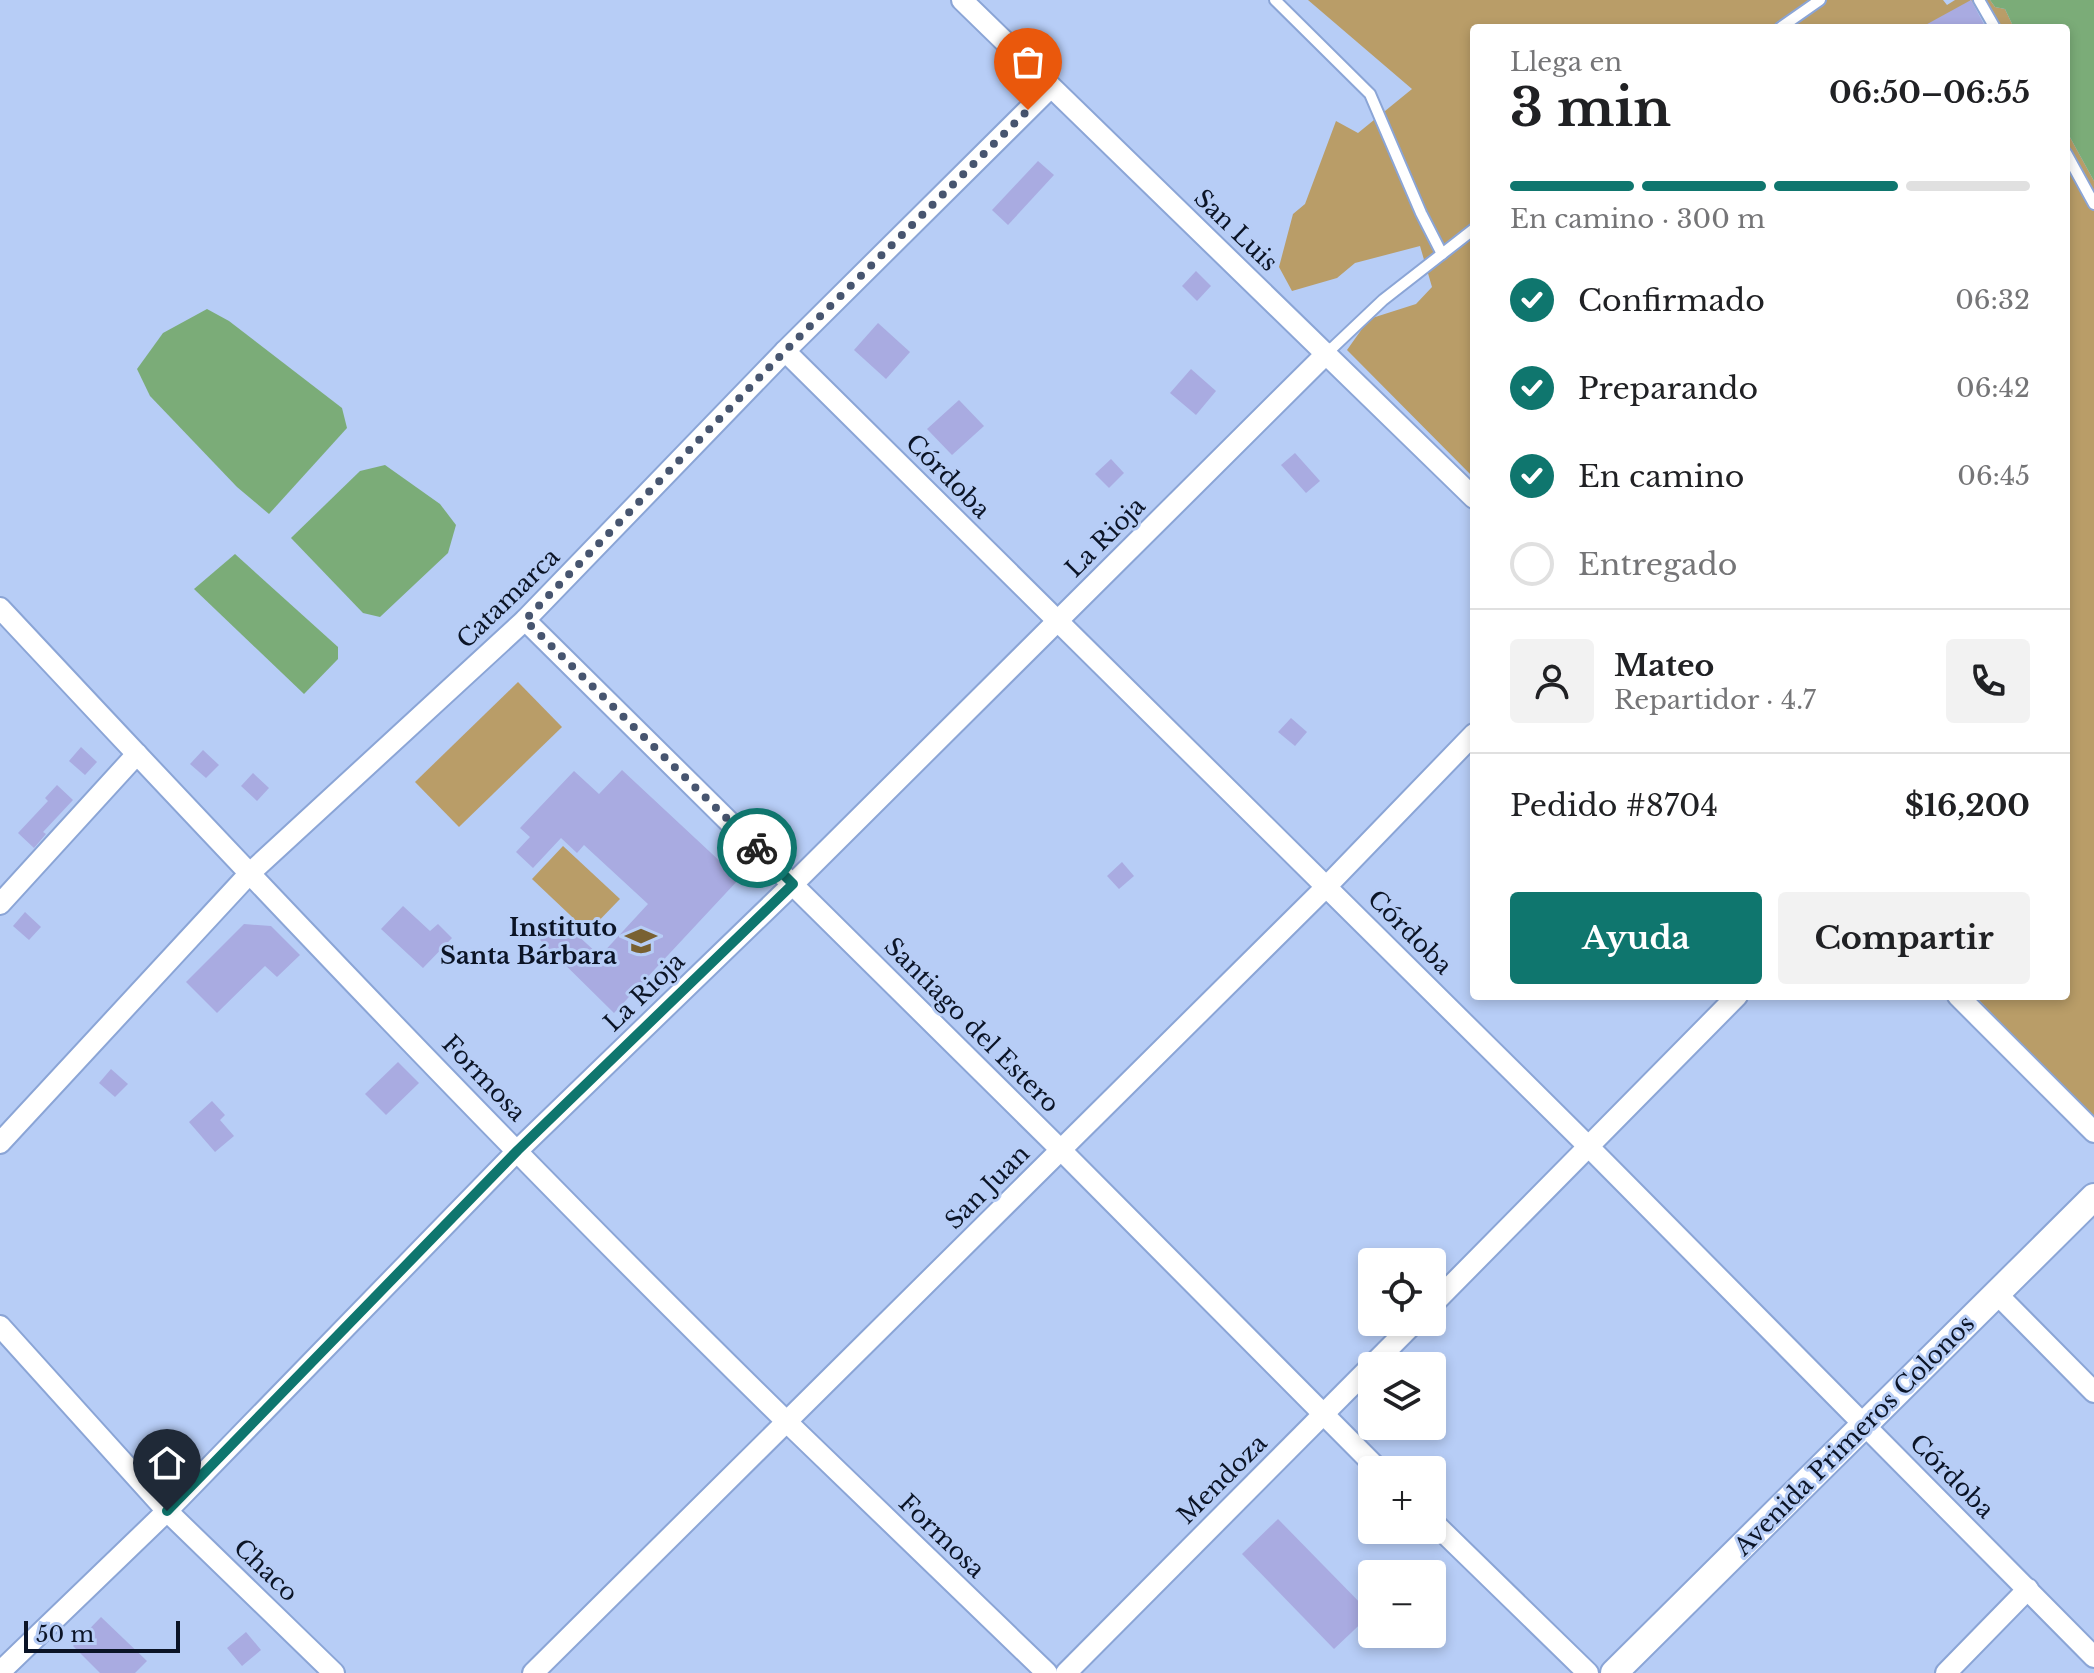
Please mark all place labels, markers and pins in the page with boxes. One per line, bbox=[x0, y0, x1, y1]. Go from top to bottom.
pin bbox=[994, 28, 1062, 110]
place label: Instituto Santa Bárbara bbox=[440, 913, 617, 970]
school or university icon: Instituto Santa Bárbara bbox=[624, 924, 658, 958]
pin bbox=[133, 1429, 201, 1511]

